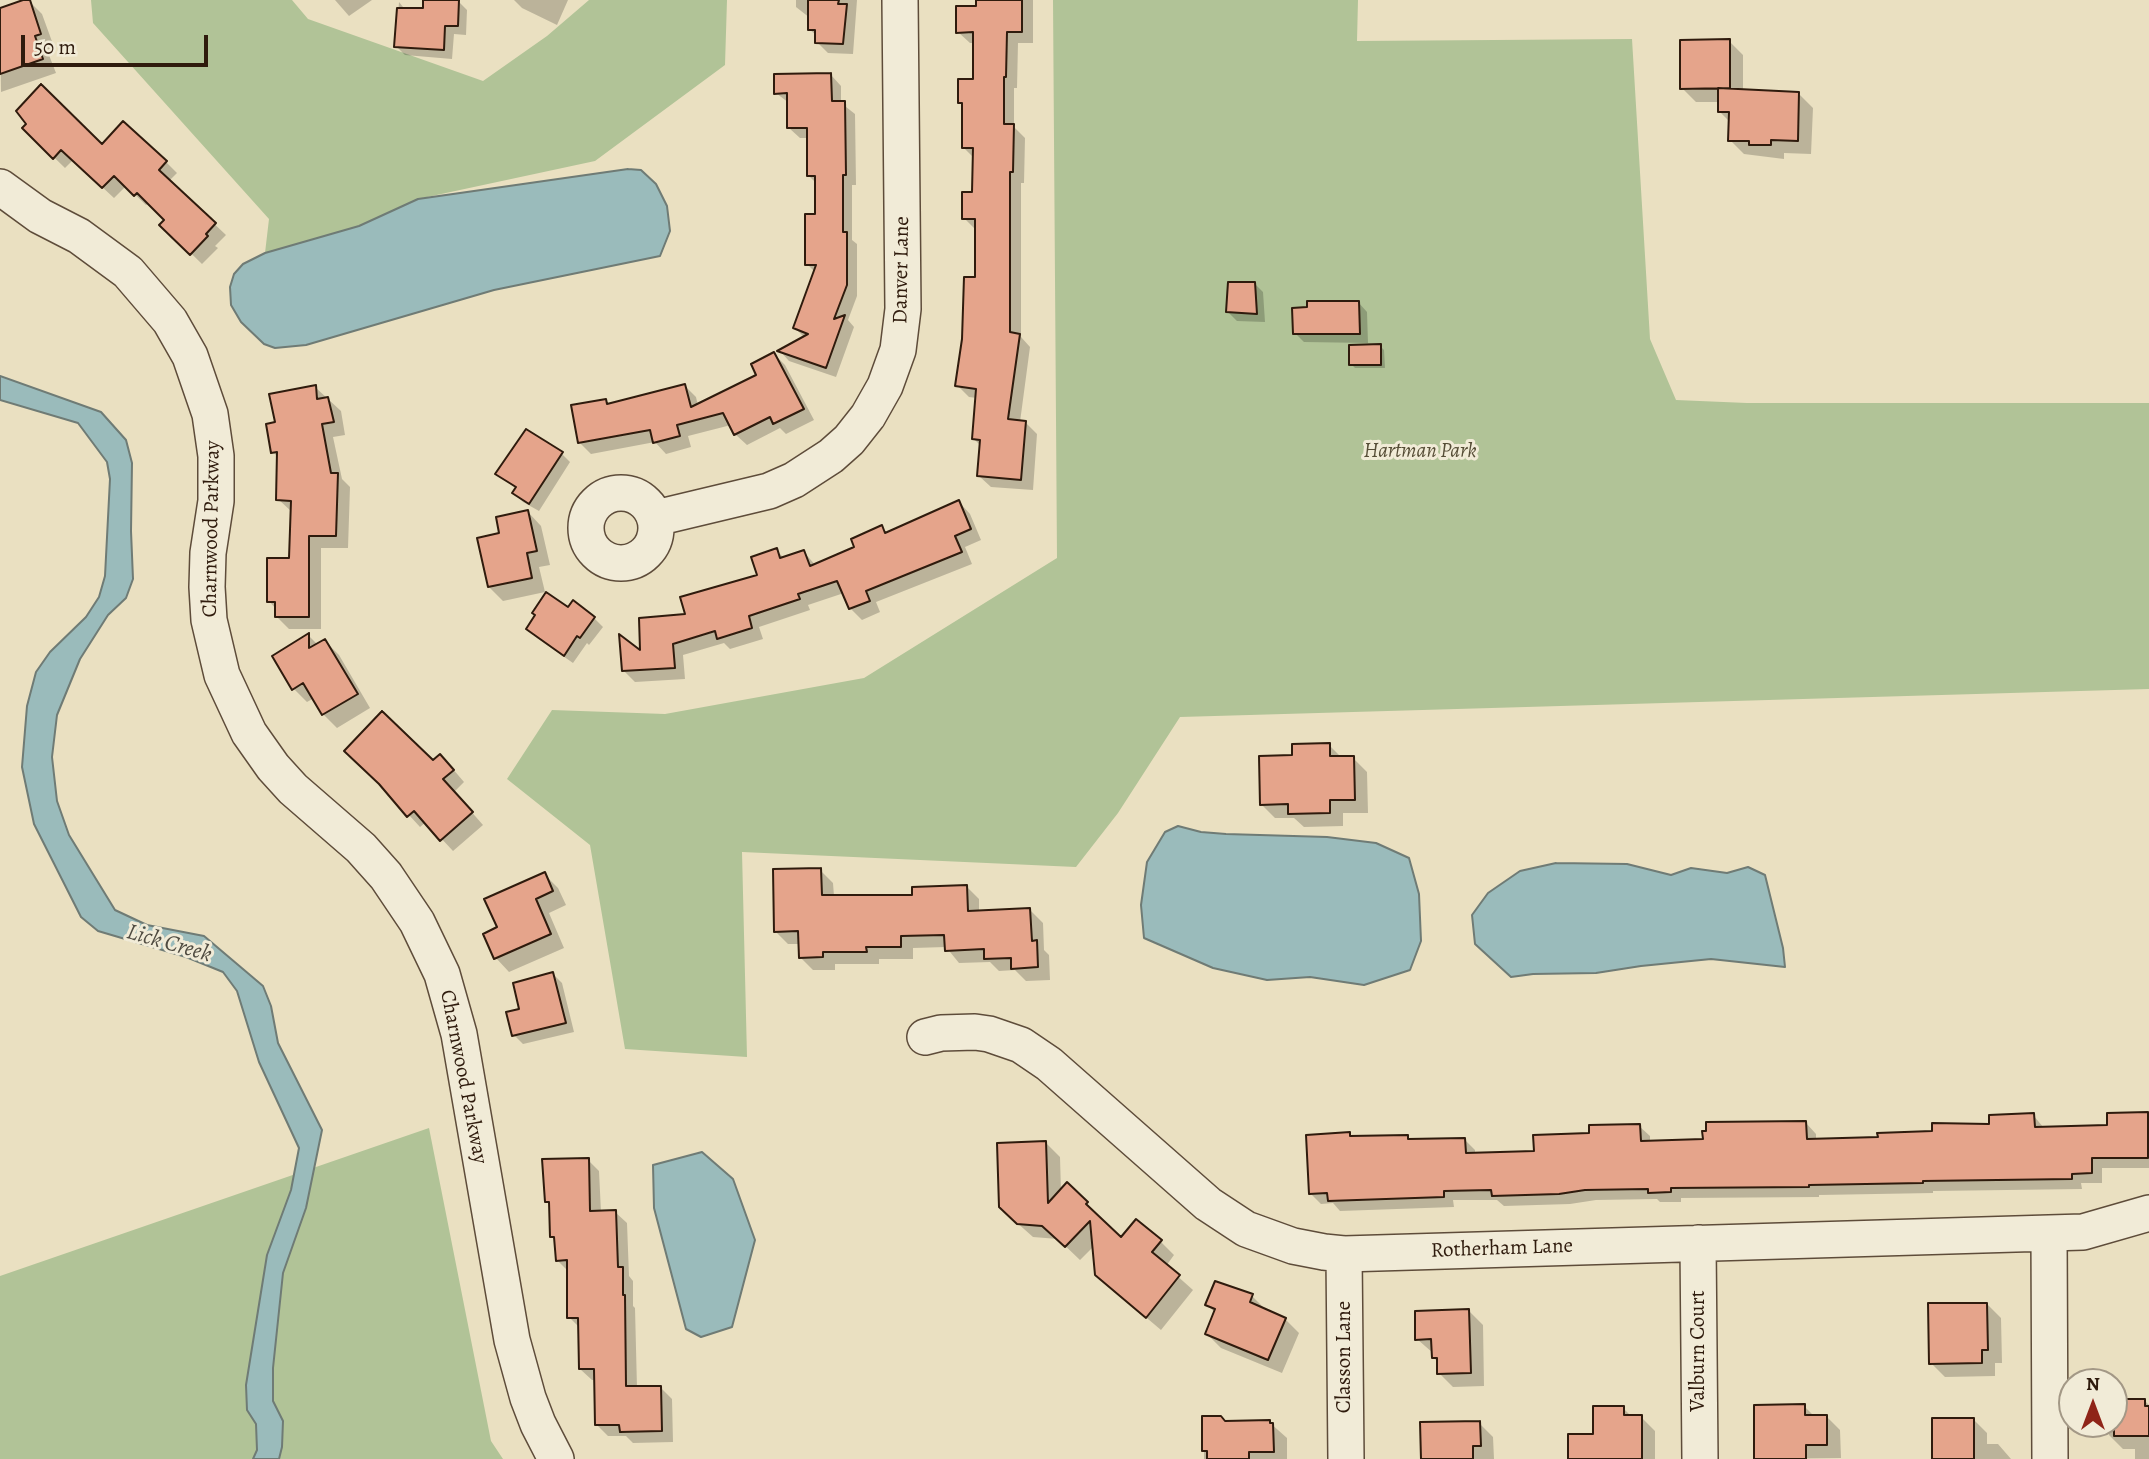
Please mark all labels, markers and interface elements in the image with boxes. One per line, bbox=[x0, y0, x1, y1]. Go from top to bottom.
scale bar bbox=[24, 21, 212, 65]
text: 50 m bbox=[34, 33, 76, 61]
street label: Danver Lane bbox=[888, 216, 916, 324]
park label: Hartman Park bbox=[1363, 439, 1477, 465]
street label: Charnwood Parkway bbox=[198, 440, 226, 618]
water label: Lick Creek bbox=[123, 919, 215, 969]
street label: Charnwood Parkway bbox=[434, 988, 492, 1166]
street label: Rotherham Lane bbox=[1430, 1234, 1574, 1264]
street label: Valburn Court bbox=[1686, 1290, 1712, 1412]
street label: Classon Lane bbox=[1332, 1301, 1358, 1413]
north arrow bbox=[2058, 1368, 2128, 1438]
text: N bbox=[2086, 1371, 2100, 1397]

